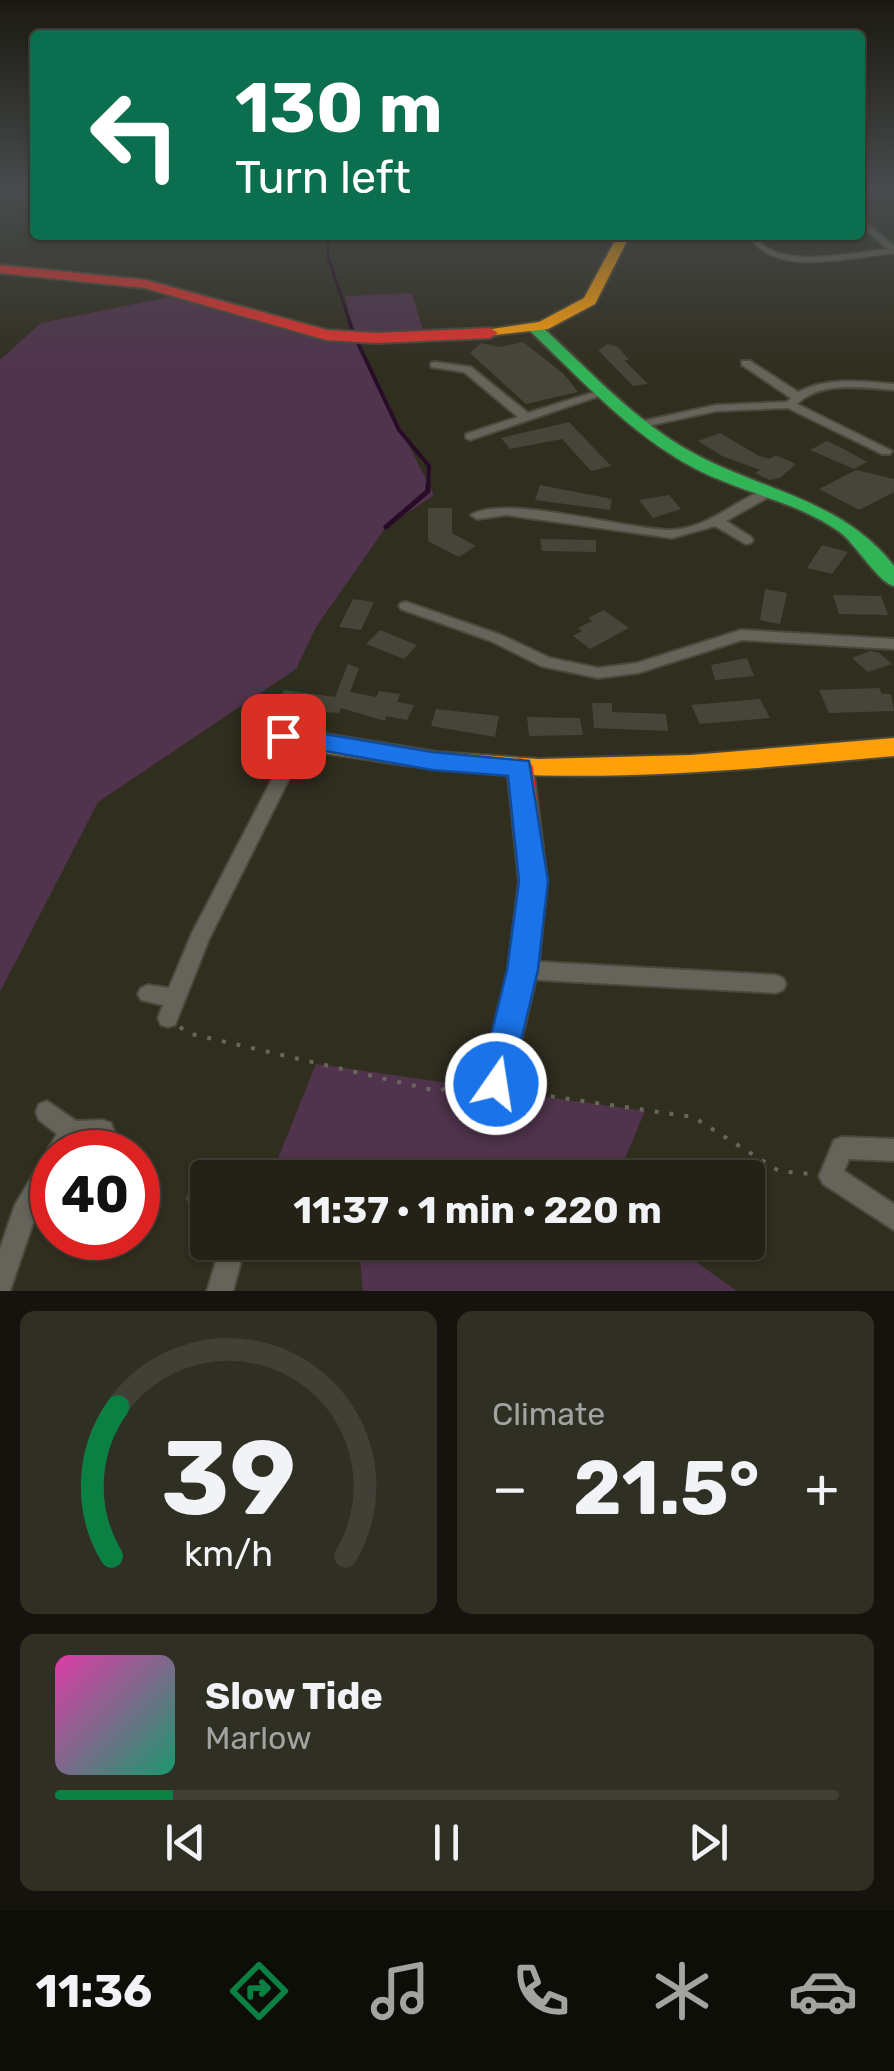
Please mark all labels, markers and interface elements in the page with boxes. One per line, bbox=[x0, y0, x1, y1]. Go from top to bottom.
text: 130 m bbox=[235, 67, 443, 150]
icon: left bbox=[70, 70, 200, 200]
text: Turn left bbox=[235, 151, 411, 204]
pin bbox=[241, 694, 326, 779]
icon: arrive bbox=[256, 709, 311, 764]
position arrow bbox=[444, 1032, 548, 1136]
speed limit sign: 40 bbox=[30, 1130, 160, 1260]
text: 11:37 · 1 min · 220 m bbox=[293, 1187, 662, 1233]
text: Climate bbox=[492, 1395, 605, 1433]
text: 39 bbox=[161, 1417, 296, 1540]
text: 21.5° bbox=[573, 1444, 760, 1533]
text: − bbox=[492, 1456, 528, 1521]
text: + bbox=[805, 1456, 839, 1521]
text: km/h bbox=[184, 1533, 273, 1575]
text: Slow Tide bbox=[205, 1673, 383, 1719]
text: Marlow bbox=[205, 1719, 312, 1757]
icon: previous bbox=[158, 1815, 213, 1870]
icon: pause bbox=[419, 1815, 474, 1870]
icon: next bbox=[681, 1815, 736, 1870]
icon: directions bbox=[224, 1956, 294, 2026]
icon: music bbox=[365, 1956, 435, 2026]
icon: phone bbox=[506, 1956, 576, 2026]
icon: climate bbox=[647, 1956, 717, 2026]
icon: car bbox=[788, 1956, 858, 2026]
text: 11:36 bbox=[36, 1965, 152, 2018]

